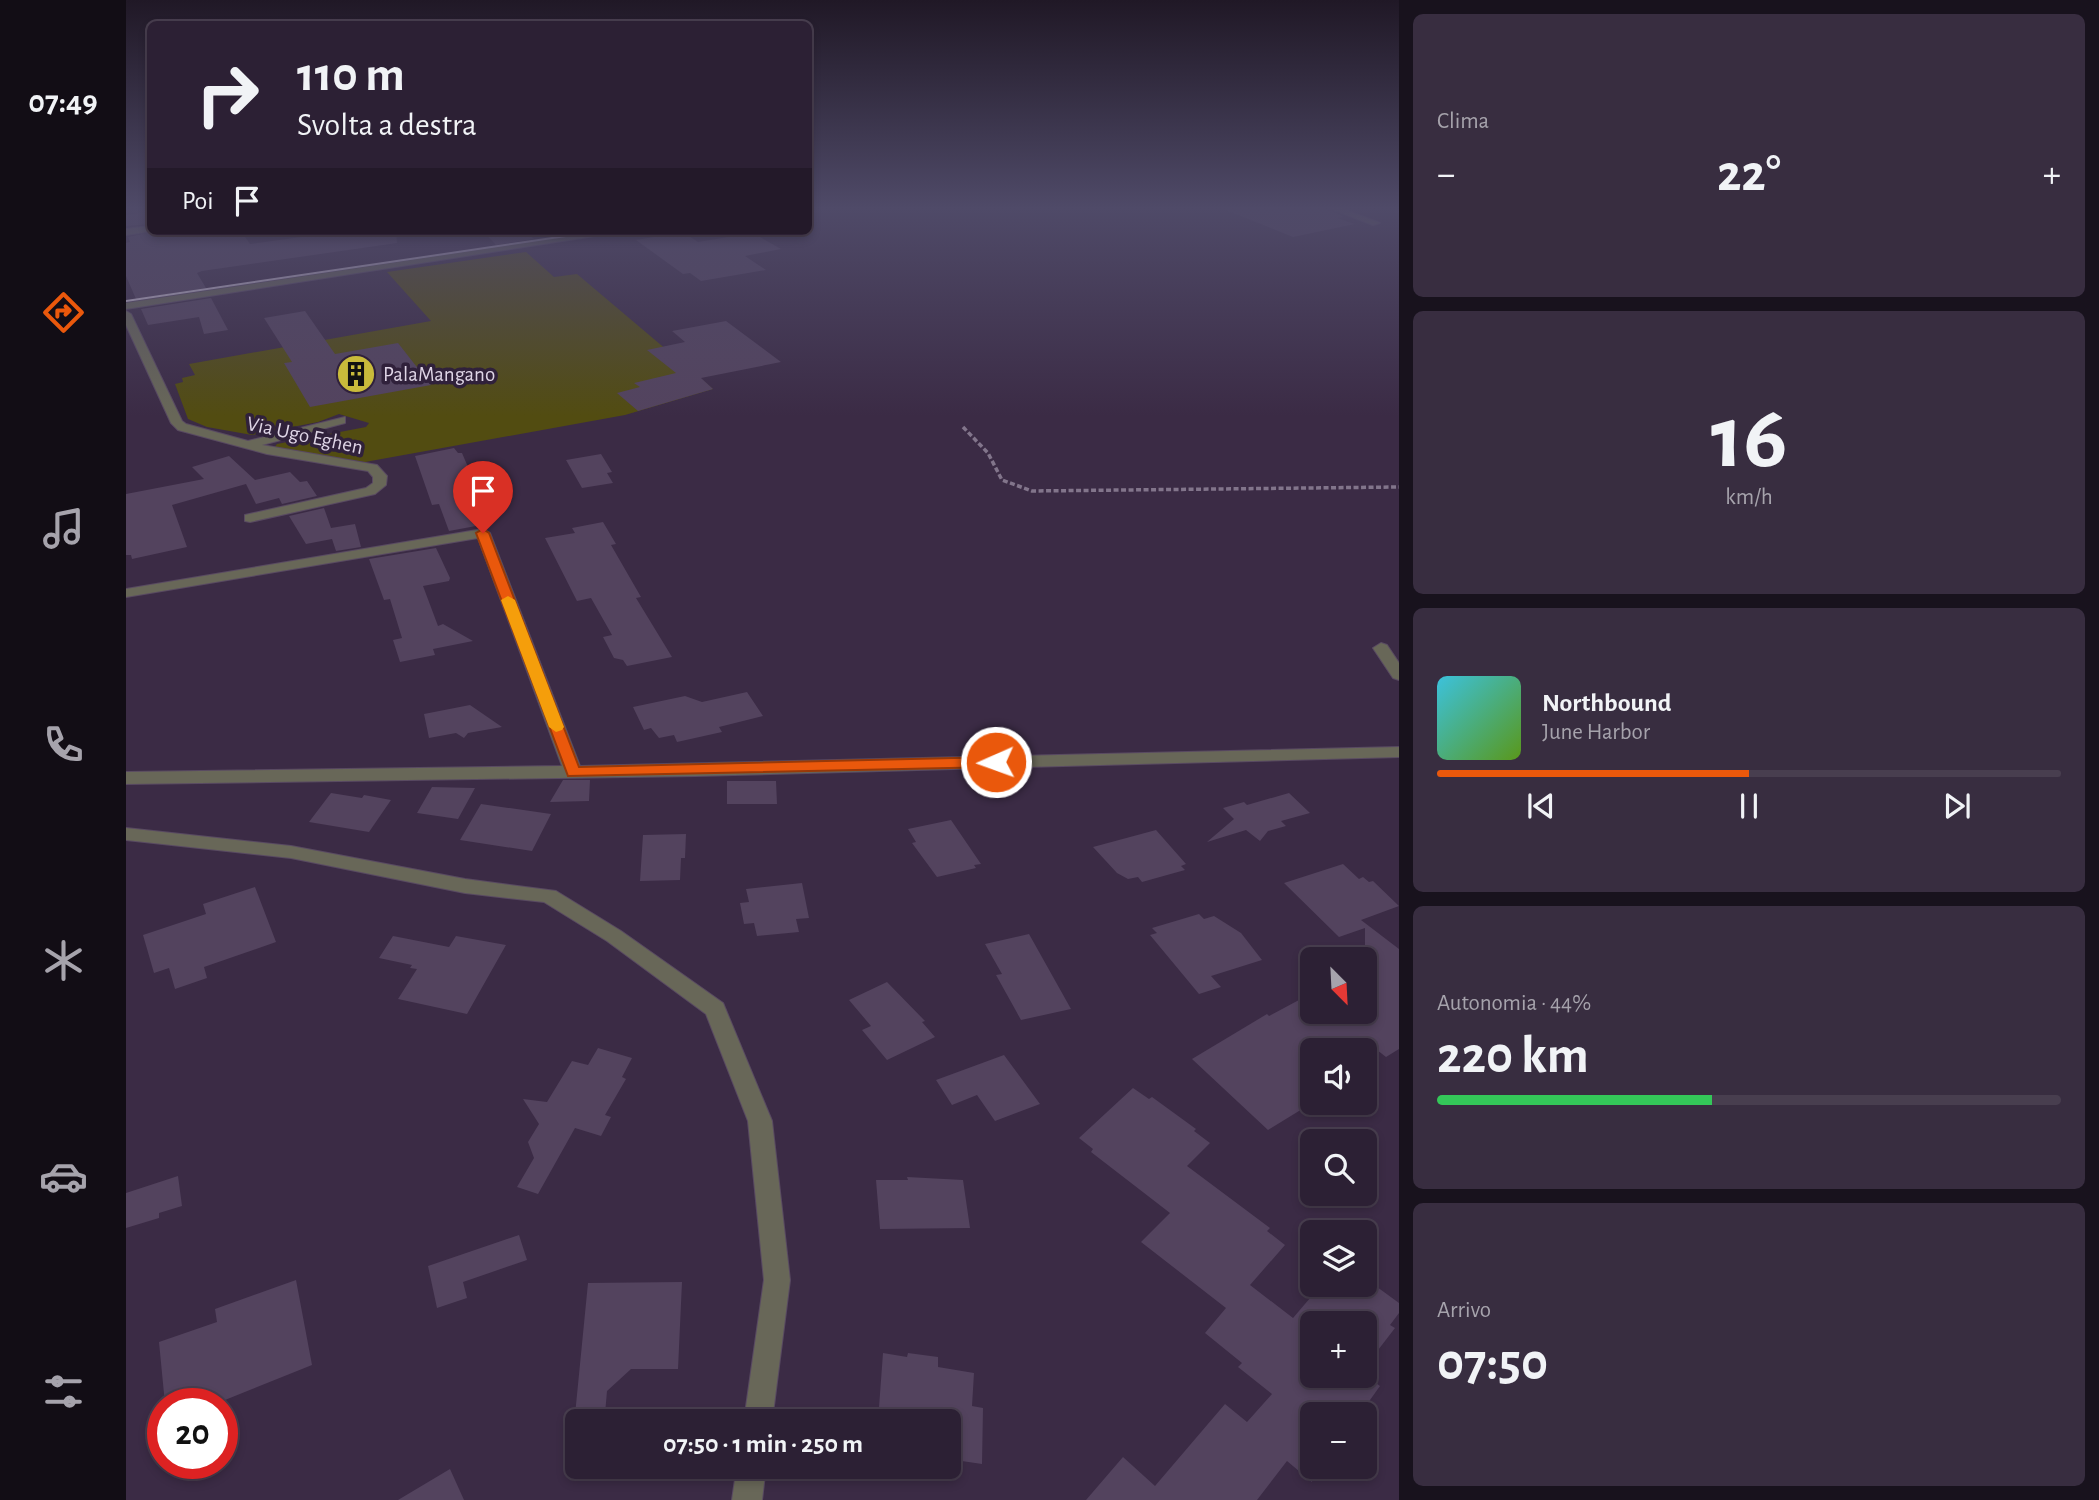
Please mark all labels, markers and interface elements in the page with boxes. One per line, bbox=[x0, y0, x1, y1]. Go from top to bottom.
icon: right bbox=[182, 49, 273, 140]
text: 110 m bbox=[297, 51, 405, 100]
text: 07:49 bbox=[28, 86, 98, 118]
text: Svolta a destra bbox=[297, 109, 477, 141]
text: Clima bbox=[1437, 110, 1489, 133]
text: 22° bbox=[1717, 148, 1781, 200]
text: − bbox=[1437, 156, 1455, 194]
text: + bbox=[2043, 156, 2061, 194]
icon: arrive bbox=[228, 182, 266, 220]
text: Poi bbox=[182, 188, 214, 214]
icon: directions bbox=[39, 288, 88, 337]
building icon: PalaMangano bbox=[335, 353, 377, 395]
place label: PalaMangano bbox=[383, 364, 495, 385]
text: 16 bbox=[1711, 393, 1787, 484]
street label: Via Ugo Eghen bbox=[245, 413, 365, 458]
pin bbox=[453, 461, 513, 533]
icon: arrive bbox=[464, 472, 502, 510]
text: km/h bbox=[1725, 486, 1773, 509]
icon: music bbox=[39, 504, 88, 553]
text: Northbound bbox=[1542, 690, 1671, 716]
icon: phone bbox=[39, 720, 88, 769]
text: June Harbor bbox=[1542, 721, 1650, 744]
position arrow bbox=[959, 725, 1033, 799]
icon: previous bbox=[1522, 787, 1560, 825]
icon: pause bbox=[1730, 787, 1768, 825]
icon: next bbox=[1938, 787, 1976, 825]
icon: climate bbox=[39, 936, 88, 985]
north arrow bbox=[1300, 947, 1377, 1024]
map controls bbox=[1300, 947, 1377, 1479]
text: Autonomia · 44% bbox=[1437, 992, 1591, 1015]
text: 220 km bbox=[1437, 1030, 1589, 1082]
button: sound bbox=[1300, 1038, 1377, 1115]
button: search bbox=[1300, 1129, 1377, 1206]
icon: car bbox=[39, 1152, 88, 1201]
button: layers bbox=[1300, 1220, 1377, 1297]
text: Arrivo bbox=[1437, 1299, 1491, 1322]
button: + bbox=[1300, 1311, 1377, 1388]
text: 07:50 bbox=[1437, 1337, 1548, 1389]
icon: filters bbox=[39, 1367, 88, 1416]
speed limit sign: 20 bbox=[147, 1388, 238, 1479]
button: − bbox=[1300, 1402, 1377, 1479]
text: 07:50 · 1 min · 250 m bbox=[663, 1431, 863, 1457]

